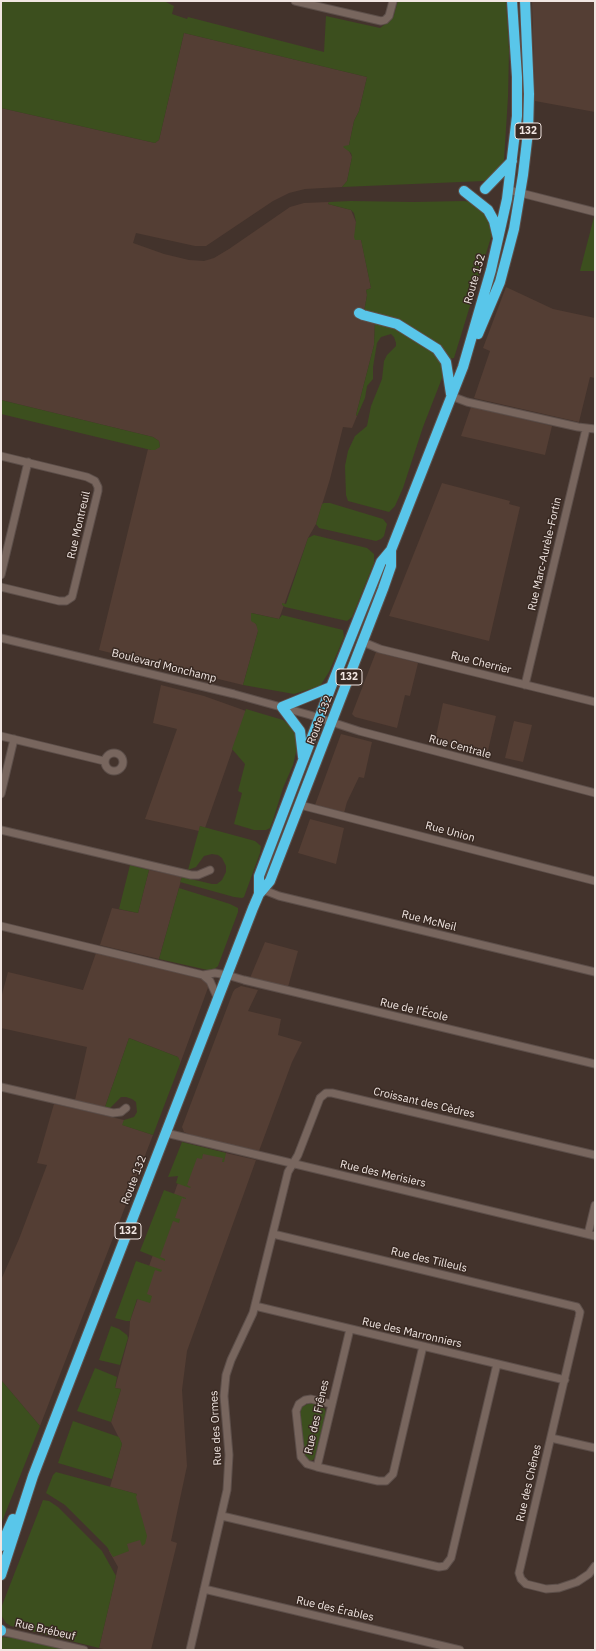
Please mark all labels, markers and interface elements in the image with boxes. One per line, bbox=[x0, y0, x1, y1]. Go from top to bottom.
road number: 132 bbox=[515, 123, 541, 139]
street label: Route 132 bbox=[462, 252, 488, 306]
street label: Rue Montreuil bbox=[65, 490, 93, 560]
street label: Rue Marc-Aurèle-Fortin bbox=[525, 496, 565, 612]
street label: Boulevard Monchamp bbox=[110, 647, 218, 685]
street label: Rue Cherrier bbox=[449, 649, 513, 677]
road number: 132 bbox=[336, 669, 362, 685]
street label: Route 132 bbox=[305, 694, 335, 746]
street label: Rue Centrale bbox=[427, 732, 493, 762]
street label: Rue Union bbox=[424, 819, 476, 845]
street label: Rue McNeil bbox=[400, 908, 458, 934]
street label: Rue de l'École bbox=[379, 996, 449, 1024]
street label: Croissant des Cèdres bbox=[372, 1085, 476, 1121]
street label: Route 132 bbox=[119, 1154, 149, 1206]
street label: Rue des Merisiers bbox=[339, 1158, 427, 1190]
road number: 132 bbox=[115, 1223, 141, 1239]
street label: Rue des Tilleuls bbox=[390, 1245, 468, 1275]
street label: Rue des Marronniers bbox=[361, 1315, 463, 1351]
street label: Rue des Frênes bbox=[302, 1379, 332, 1455]
street label: Rue des Ormes bbox=[207, 1390, 225, 1466]
street label: Rue des Chênes bbox=[514, 1443, 544, 1523]
street label: Rue des Érables bbox=[295, 1594, 375, 1624]
street label: Rue Brébeuf bbox=[14, 1617, 76, 1643]

